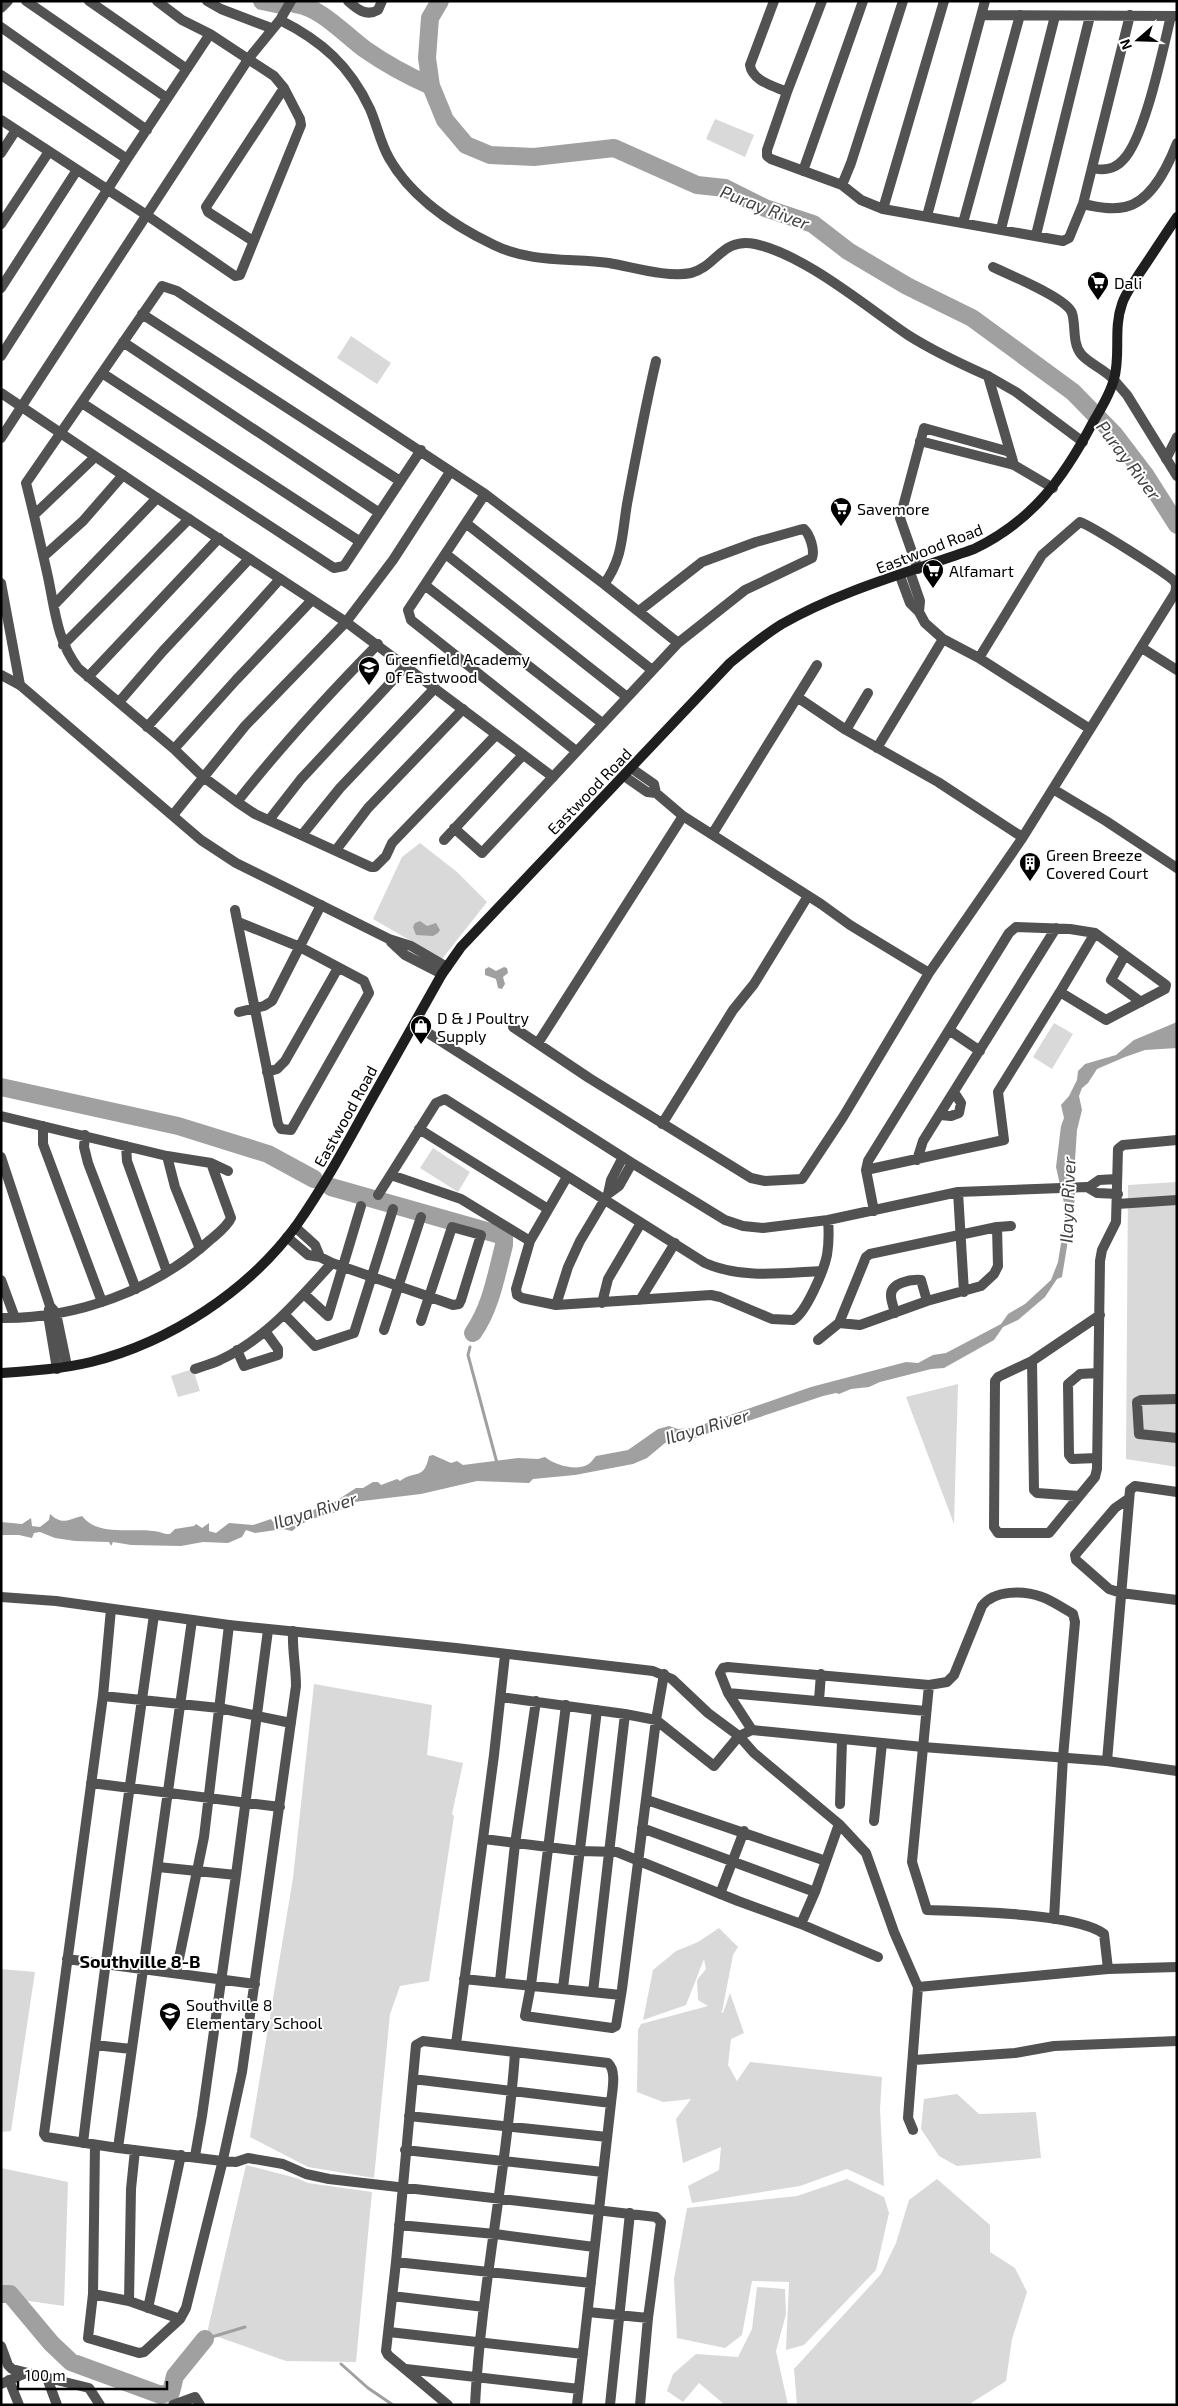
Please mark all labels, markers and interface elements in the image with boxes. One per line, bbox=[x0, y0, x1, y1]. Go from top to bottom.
north arrow bbox=[1113, 15, 1163, 65]
text: N bbox=[1116, 37, 1135, 52]
water label: Puray River bbox=[717, 180, 813, 234]
supermarket icon: Dali bbox=[1086, 270, 1110, 301]
place label: Dali bbox=[1114, 273, 1142, 292]
water label: Puray River bbox=[1092, 416, 1166, 505]
supermarket icon: Savemore bbox=[829, 496, 853, 527]
place label: Savemore bbox=[857, 499, 930, 518]
street label: Eastwood Road bbox=[873, 519, 985, 577]
supermarket icon: Alfamart bbox=[921, 558, 945, 589]
place label: Alfamart bbox=[949, 561, 1014, 580]
place label: Greenfield Academy Of Eastwood bbox=[385, 649, 530, 686]
school or university icon: Greenfield Academy Of Eastwood bbox=[357, 655, 381, 686]
street label: Eastwood Road bbox=[543, 744, 635, 838]
place label: Green Breeze Covered Court bbox=[1046, 845, 1148, 882]
building icon: Green Breeze Covered Court bbox=[1018, 851, 1042, 882]
place label: D & J Poultry Supply bbox=[437, 1008, 530, 1045]
shop icon: D & J Poultry Supply bbox=[409, 1014, 433, 1045]
street label: Eastwood Road bbox=[309, 1062, 381, 1170]
water label: Ilaya River bbox=[1055, 1156, 1080, 1243]
water label: Ilaya River bbox=[663, 1403, 752, 1448]
water label: Ilaya River bbox=[271, 1487, 360, 1533]
district label: Southville 8-B bbox=[79, 1950, 201, 1972]
place label: Southville 8 Elementary School bbox=[186, 1995, 322, 2032]
school or university icon: Southville 8 Elementary School bbox=[158, 2001, 182, 2032]
scale bar bbox=[18, 2358, 166, 2390]
text: 100 m bbox=[25, 2366, 66, 2384]

